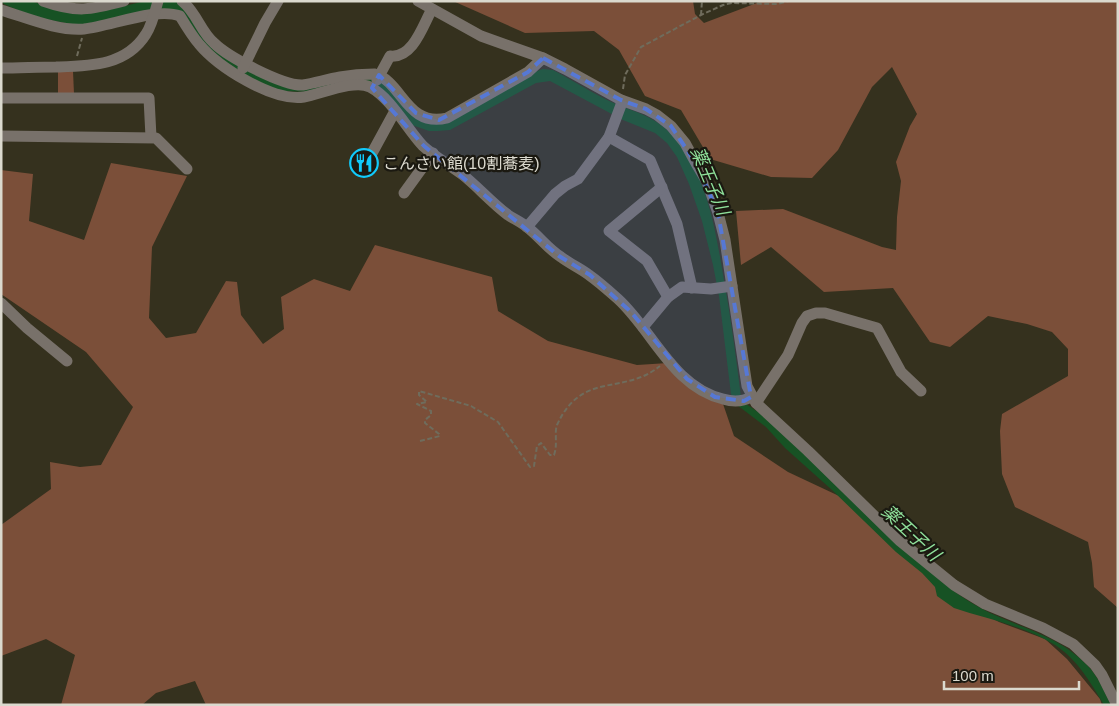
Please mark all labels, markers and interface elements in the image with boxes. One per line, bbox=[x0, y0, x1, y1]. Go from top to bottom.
water label: 薬王子川 bbox=[687, 144, 734, 220]
restaurant icon: こんさい館(10割蕎麦) bbox=[349, 148, 379, 178]
place label: こんさい館(10割蕎麦) bbox=[383, 155, 539, 172]
water label: 薬王子川 bbox=[878, 501, 946, 566]
scale bar bbox=[944, 658, 1079, 690]
text: 100 m bbox=[952, 667, 994, 684]

